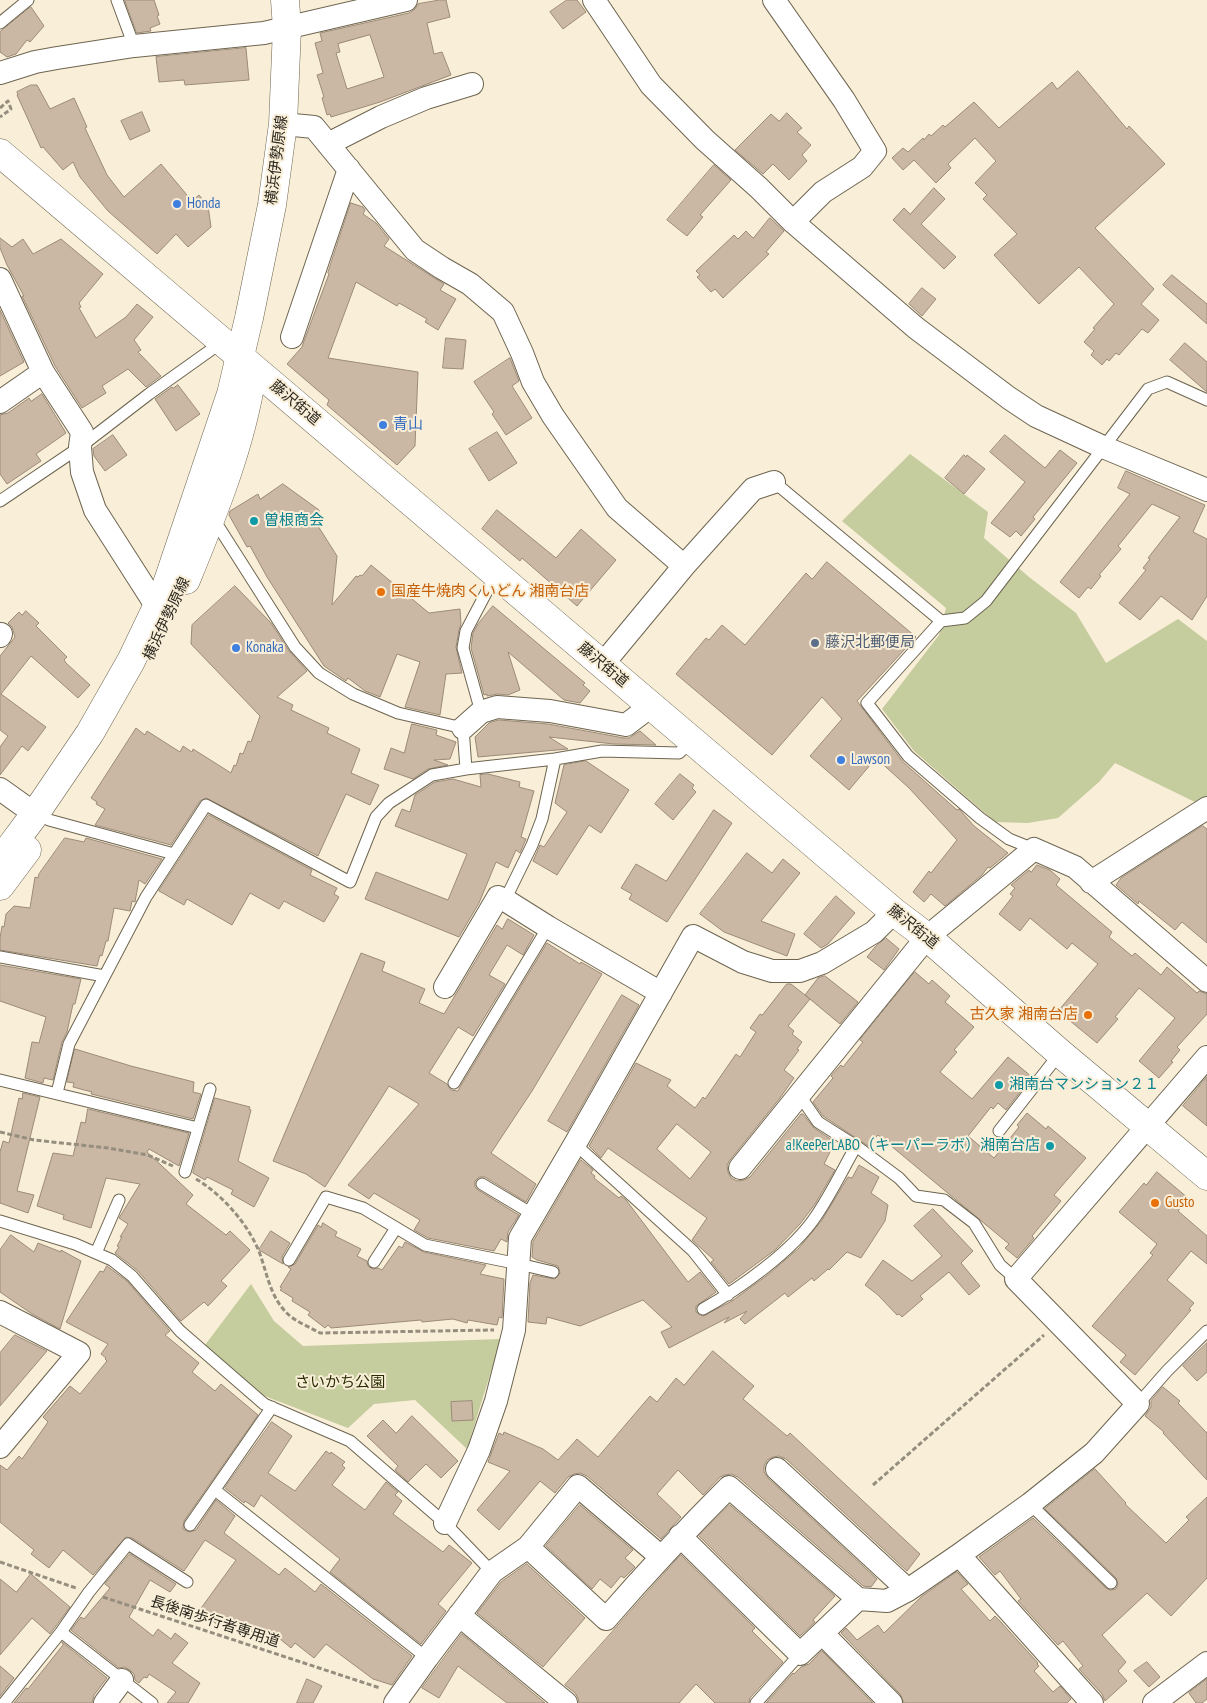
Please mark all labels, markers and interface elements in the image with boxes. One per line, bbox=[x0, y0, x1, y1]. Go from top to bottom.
street label: 横浜伊勢原線 bbox=[263, 114, 291, 206]
place label: Honda bbox=[187, 195, 221, 213]
marker: Honda bbox=[171, 198, 183, 210]
street label: 藤沢街道 bbox=[266, 377, 324, 429]
place label: 青山 bbox=[393, 416, 423, 434]
marker: 青山 bbox=[377, 419, 389, 431]
place label: 曽根商会 bbox=[264, 512, 324, 530]
marker: 曽根商会 bbox=[248, 515, 260, 527]
street label: 横浜伊勢原線 bbox=[140, 574, 194, 664]
place label: 国産牛焼肉くいどん 湘南台店 bbox=[391, 583, 589, 601]
marker: 国産牛焼肉くいどん 湘南台店 bbox=[375, 586, 387, 598]
place label: 藤沢北郵便局 bbox=[825, 634, 915, 652]
marker: 藤沢北郵便局 bbox=[809, 637, 821, 649]
place label: Konaka bbox=[246, 639, 284, 657]
street label: 藤沢街道 bbox=[574, 639, 632, 691]
marker: Konaka bbox=[230, 642, 242, 654]
place label: Lawson bbox=[851, 751, 890, 769]
marker: Lawson bbox=[835, 754, 847, 766]
street label: 藤沢街道 bbox=[884, 901, 942, 953]
place label: 古久家 湘南台店 bbox=[970, 1006, 1078, 1024]
marker: 古久家 湘南台店 bbox=[1082, 1009, 1094, 1021]
place label: 湘南台マンション２１ bbox=[1009, 1076, 1159, 1094]
marker: 湘南台マンション２１ bbox=[993, 1079, 1005, 1091]
place label: a!KeePerLABO（キーパーラボ）湘南台店 bbox=[786, 1137, 1040, 1155]
marker: a!KeePerLABO（キーパーラボ）湘南台店 bbox=[1044, 1140, 1056, 1152]
place label: Gusto bbox=[1165, 1194, 1194, 1212]
marker: Gusto bbox=[1149, 1197, 1161, 1209]
park label: さいかち公園 bbox=[295, 1374, 385, 1392]
street label: 長後南歩行者専用道 bbox=[148, 1593, 282, 1651]

